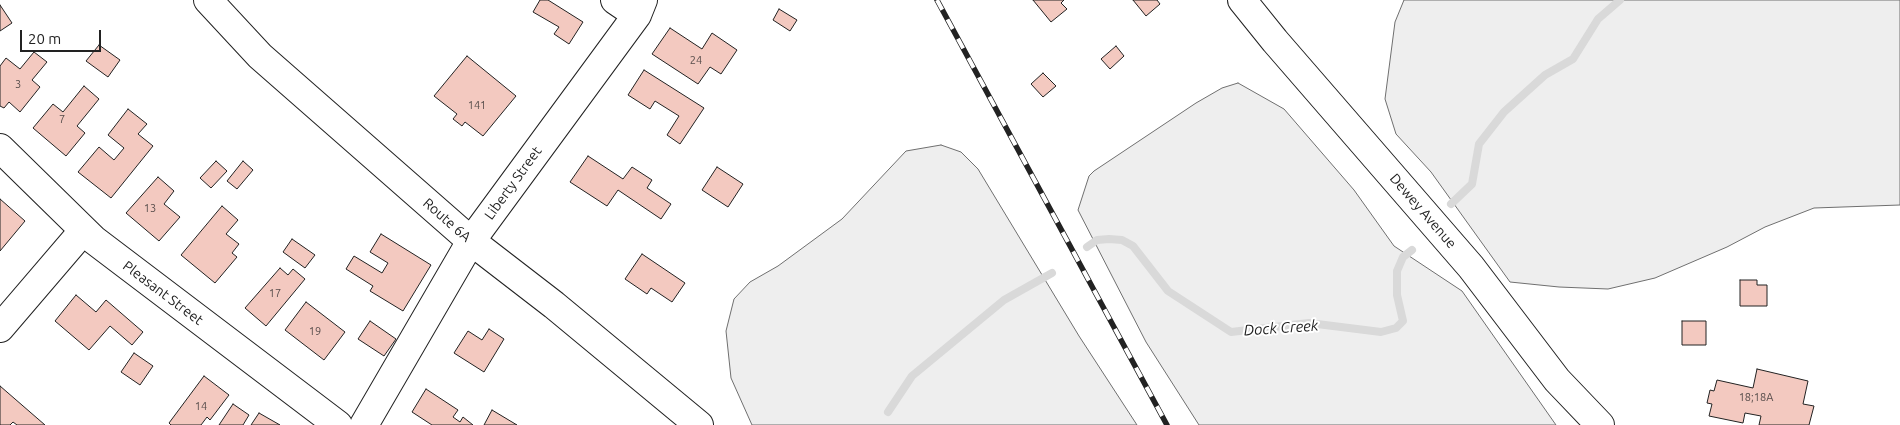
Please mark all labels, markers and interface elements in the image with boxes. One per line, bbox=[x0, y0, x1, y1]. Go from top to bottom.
scale bar bbox=[22, 20, 104, 52]
text: 20 m bbox=[28, 30, 61, 47]
house number: 24 bbox=[690, 53, 702, 67]
house number: 3 bbox=[15, 77, 21, 91]
house number: 141 bbox=[468, 98, 486, 112]
house number: 7 bbox=[59, 112, 65, 126]
street label: Liberty Street bbox=[481, 143, 545, 223]
street label: Dewey Avenue bbox=[1386, 170, 1460, 252]
street label: Route 6A bbox=[419, 195, 475, 245]
house number: 13 bbox=[144, 201, 156, 215]
street label: Pleasant Street bbox=[120, 257, 206, 329]
house number: 17 bbox=[269, 286, 281, 300]
water label: Dock Creek bbox=[1243, 316, 1319, 340]
house number: 19 bbox=[309, 324, 321, 338]
house number: 18;18A bbox=[1739, 390, 1773, 404]
house number: 14 bbox=[195, 399, 207, 413]

